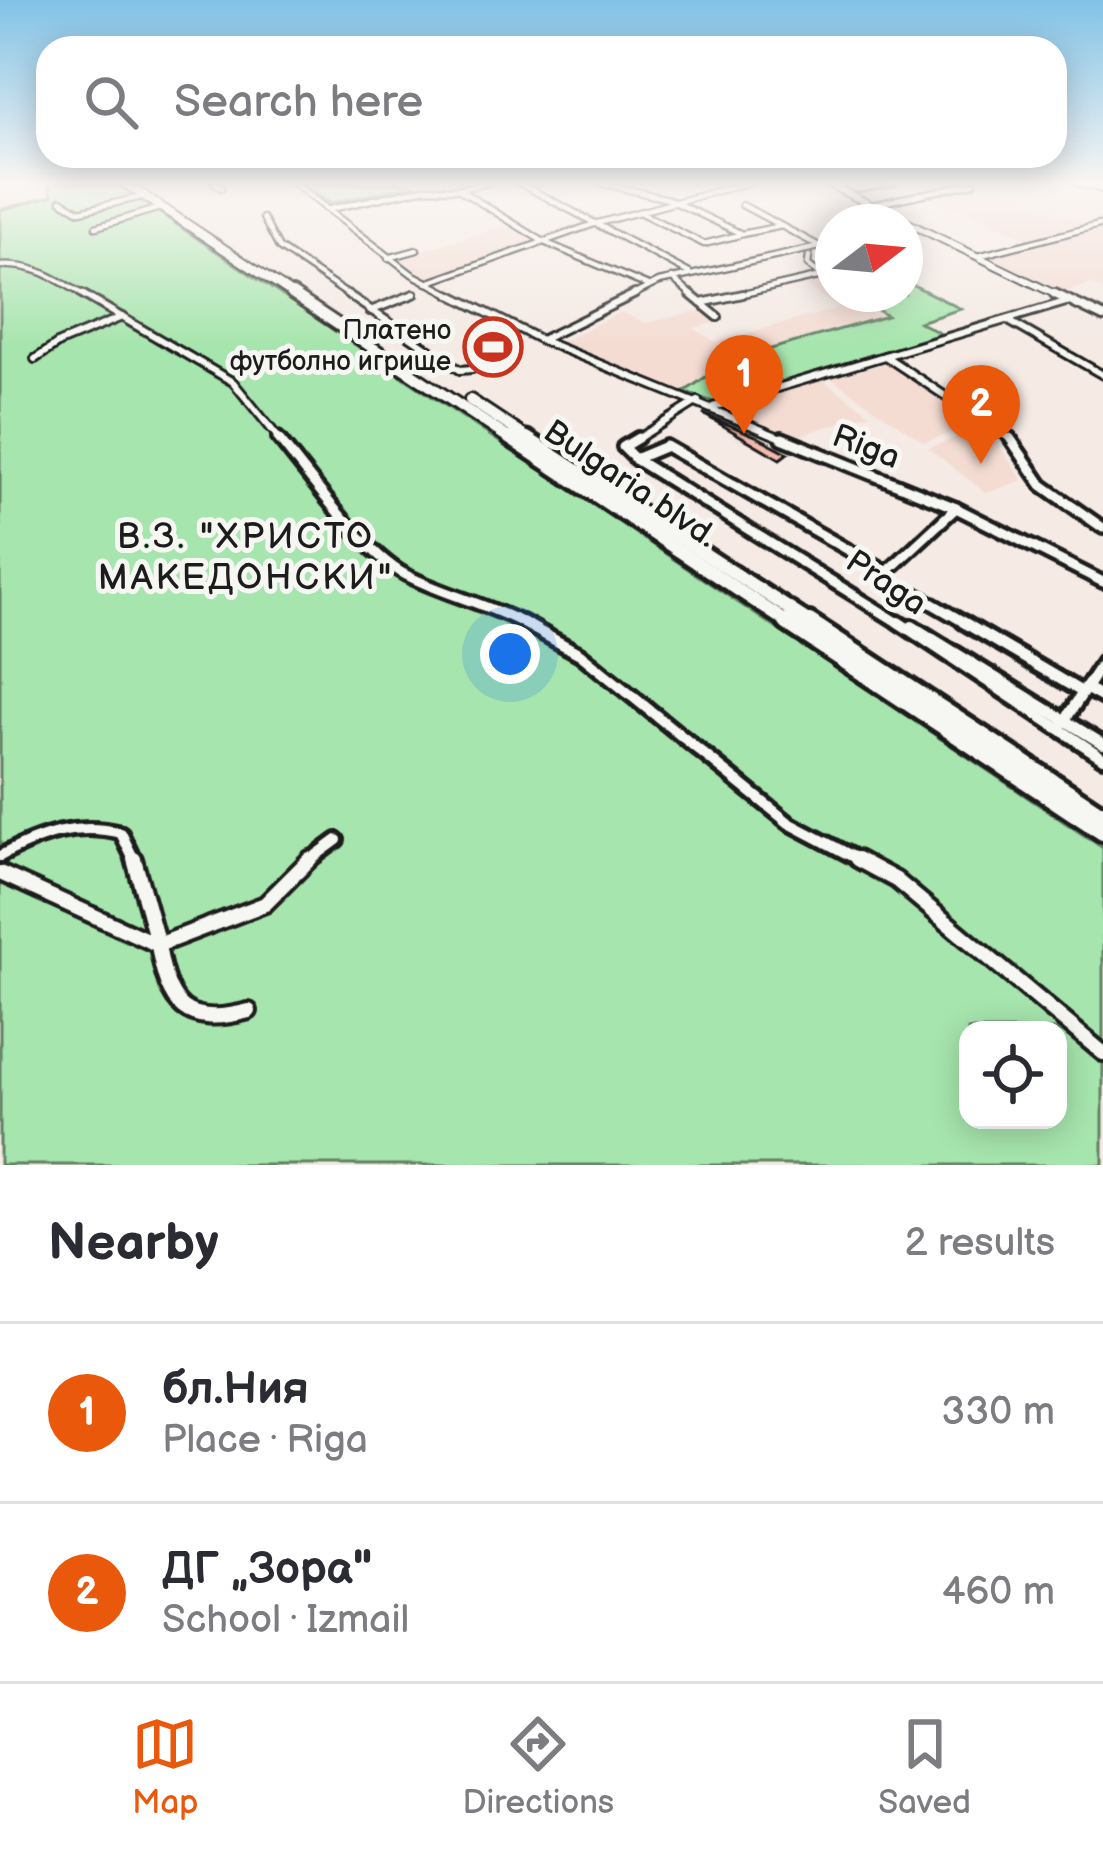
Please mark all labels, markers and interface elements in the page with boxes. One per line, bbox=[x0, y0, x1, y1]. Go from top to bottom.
search box bbox=[36, 36, 1067, 168]
icon: search bbox=[78, 69, 144, 135]
text: Search here bbox=[174, 75, 423, 130]
north arrow bbox=[815, 204, 923, 312]
place label: Платено футболно игрище bbox=[230, 315, 451, 378]
sports icon: Платено футболно игрище bbox=[462, 316, 524, 378]
pin: 1 bbox=[705, 335, 783, 434]
pin: 2 bbox=[942, 365, 1020, 464]
street label: Bulgaria blvd. bbox=[536, 412, 724, 556]
street label: Riga bbox=[827, 416, 905, 478]
district label: В.З. "ХРИСТО МАКЕДОНСКИ" bbox=[98, 516, 394, 600]
street label: Praga bbox=[838, 542, 934, 624]
your location bbox=[480, 624, 540, 684]
map controls bbox=[959, 1021, 1067, 1129]
button: locate bbox=[959, 1021, 1067, 1129]
text: Nearby bbox=[48, 1213, 219, 1274]
text: 2 results bbox=[904, 1220, 1055, 1267]
text: бл.Ния bbox=[162, 1362, 309, 1417]
text: 1 bbox=[79, 1389, 95, 1436]
text: 330 m bbox=[941, 1389, 1055, 1436]
text: Place · Riga bbox=[162, 1417, 368, 1464]
text: ДГ „Зора" bbox=[162, 1542, 372, 1597]
text: 2 bbox=[75, 1569, 99, 1616]
text: 460 m bbox=[942, 1569, 1055, 1616]
text: School · Izmail bbox=[162, 1597, 409, 1644]
tab: Map bbox=[132, 1711, 198, 1823]
tab: Directions bbox=[463, 1711, 614, 1823]
tab: Saved bbox=[878, 1711, 971, 1823]

